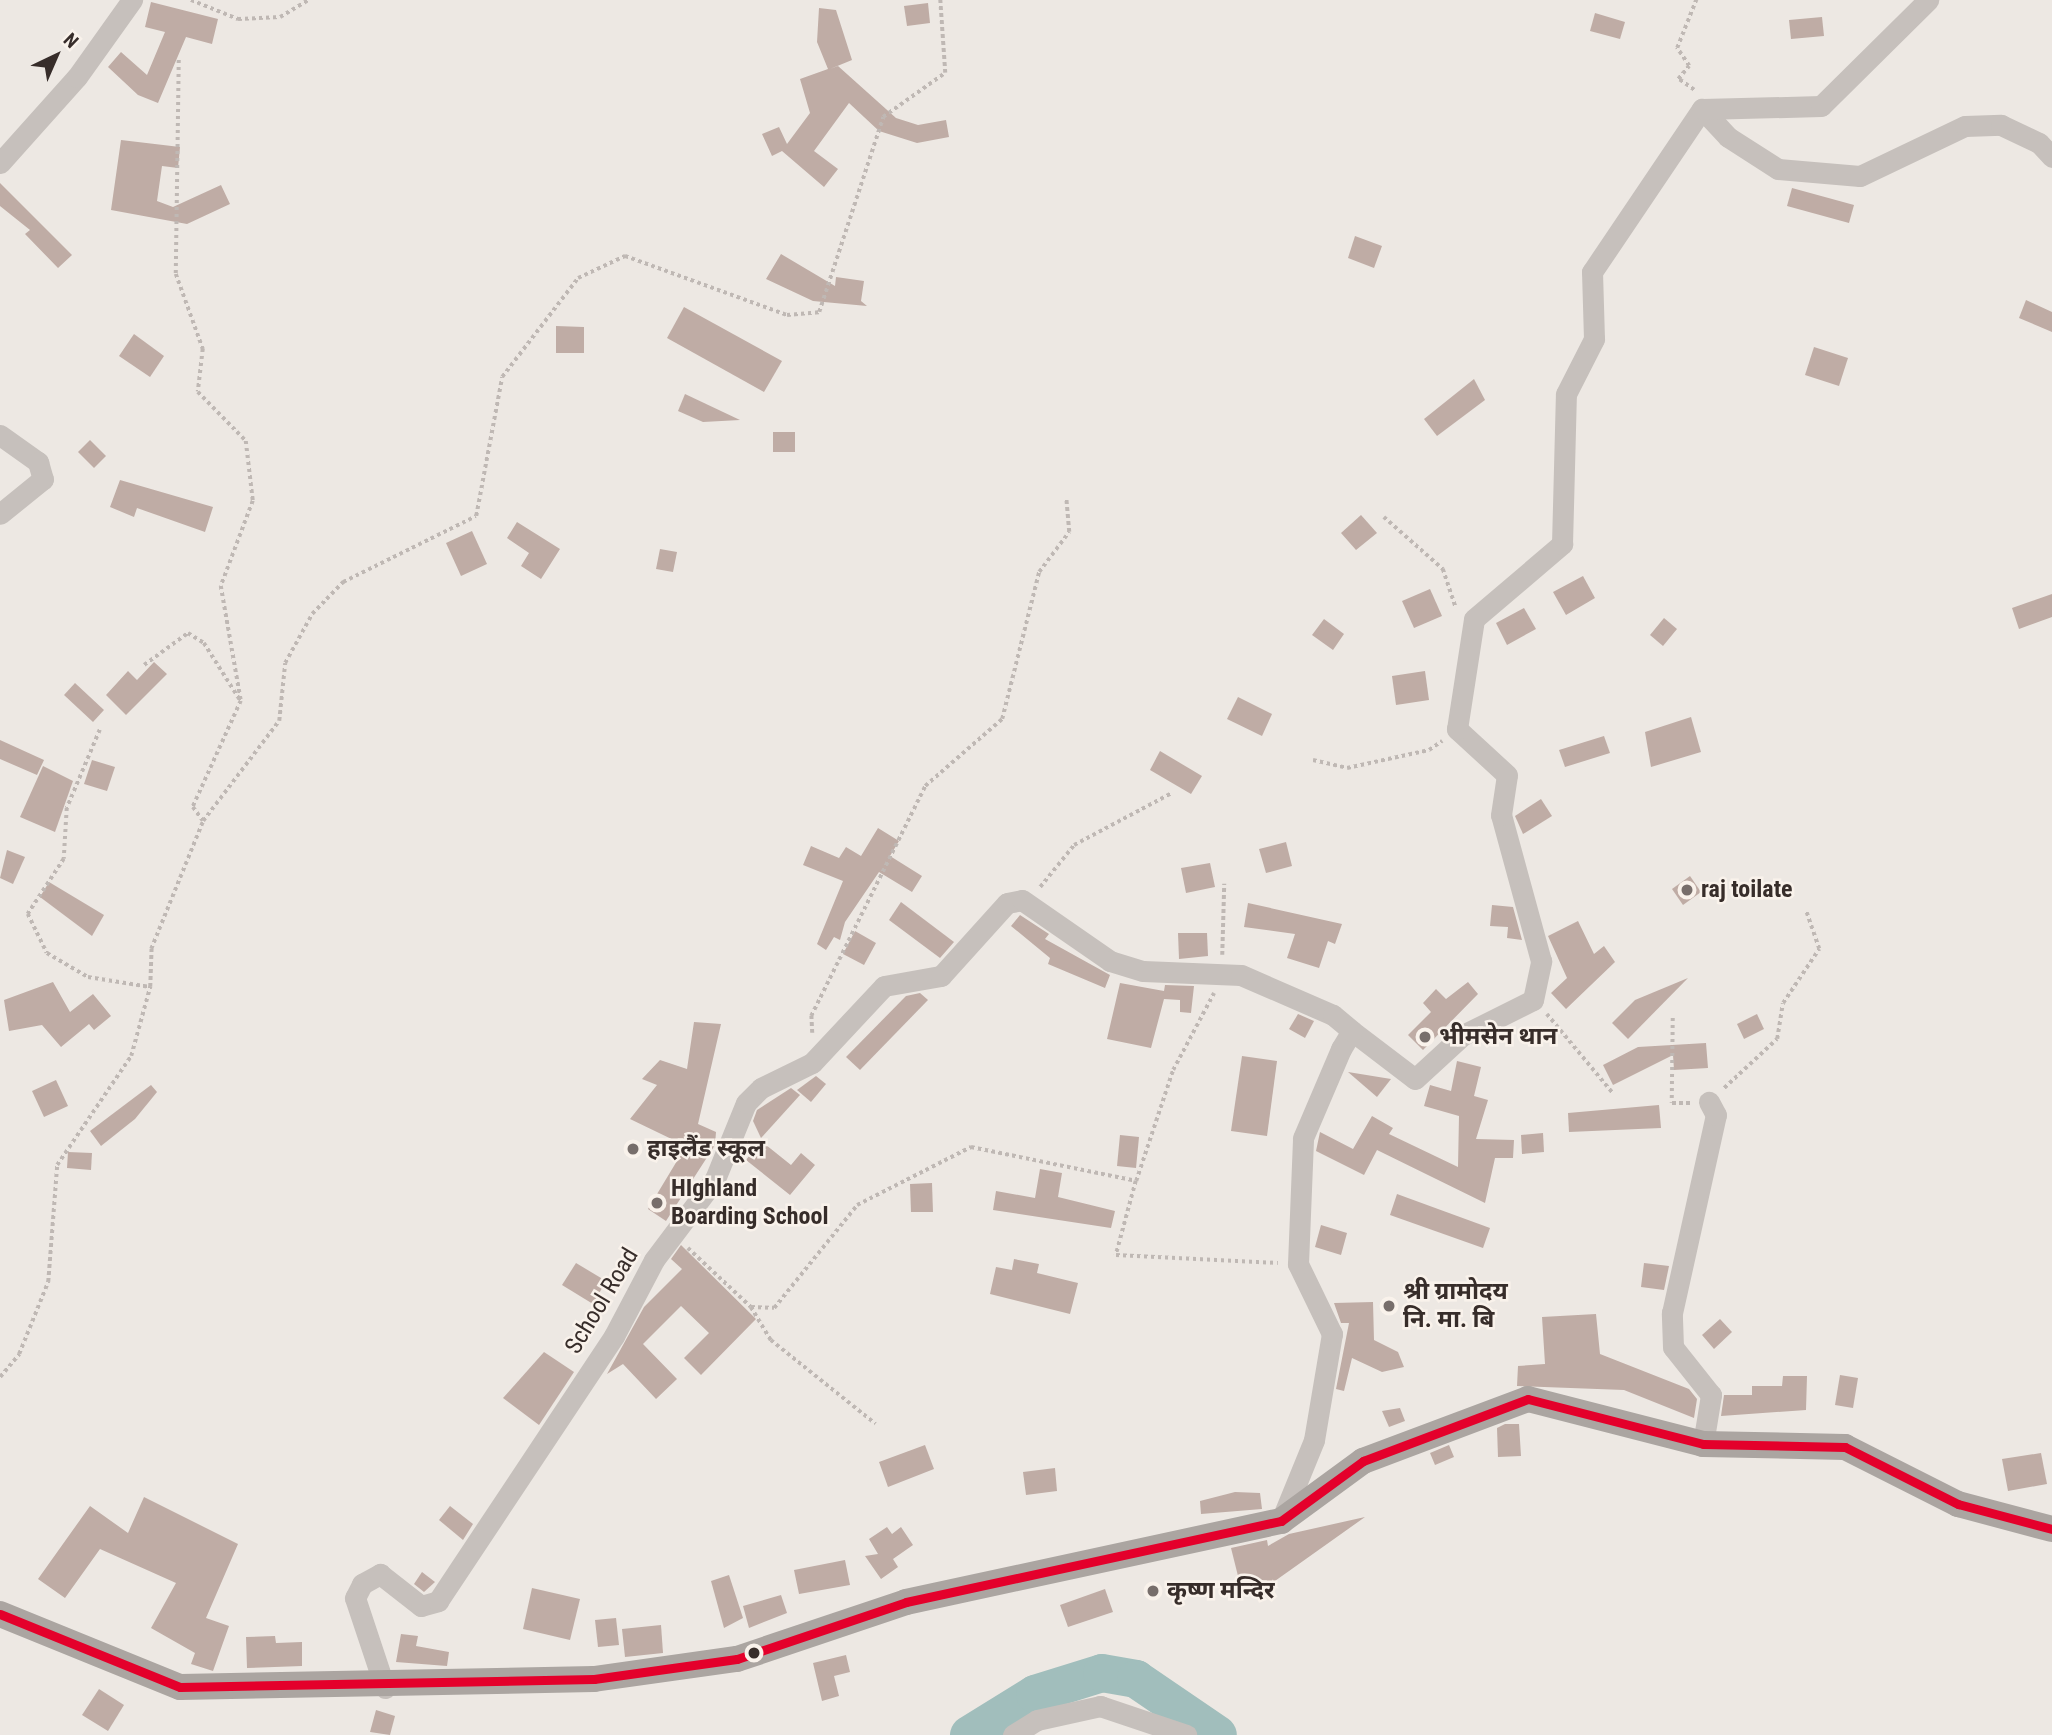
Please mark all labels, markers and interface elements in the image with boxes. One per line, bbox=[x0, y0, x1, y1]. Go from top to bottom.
north arrow bbox=[21, 21, 91, 91]
text: N bbox=[59, 28, 83, 53]
place label: raj toilate bbox=[1701, 876, 1793, 904]
marker: raj toilate bbox=[1679, 882, 1695, 898]
place label: भीमसेन थान bbox=[1439, 1023, 1557, 1051]
marker: भीमसेन थान bbox=[1417, 1029, 1433, 1045]
place label: हाइलैंड स्कूल bbox=[647, 1135, 765, 1163]
marker: हाइलैंड स्कूल bbox=[625, 1141, 641, 1157]
place label: HIghland Boarding School bbox=[671, 1175, 829, 1231]
marker: HIghland Boarding School bbox=[649, 1195, 665, 1211]
street label: School Road bbox=[559, 1243, 645, 1359]
place label: श्री ग्रामोदय नि. मा. बि bbox=[1403, 1278, 1508, 1334]
marker: श्री ग्रामोदय नि. मा. बि bbox=[1381, 1298, 1397, 1314]
place label: कृष्ण मन्दिर bbox=[1167, 1577, 1275, 1605]
marker: कृष्ण मन्दिर bbox=[1145, 1583, 1161, 1599]
unlabelled marker bbox=[747, 1646, 761, 1660]

